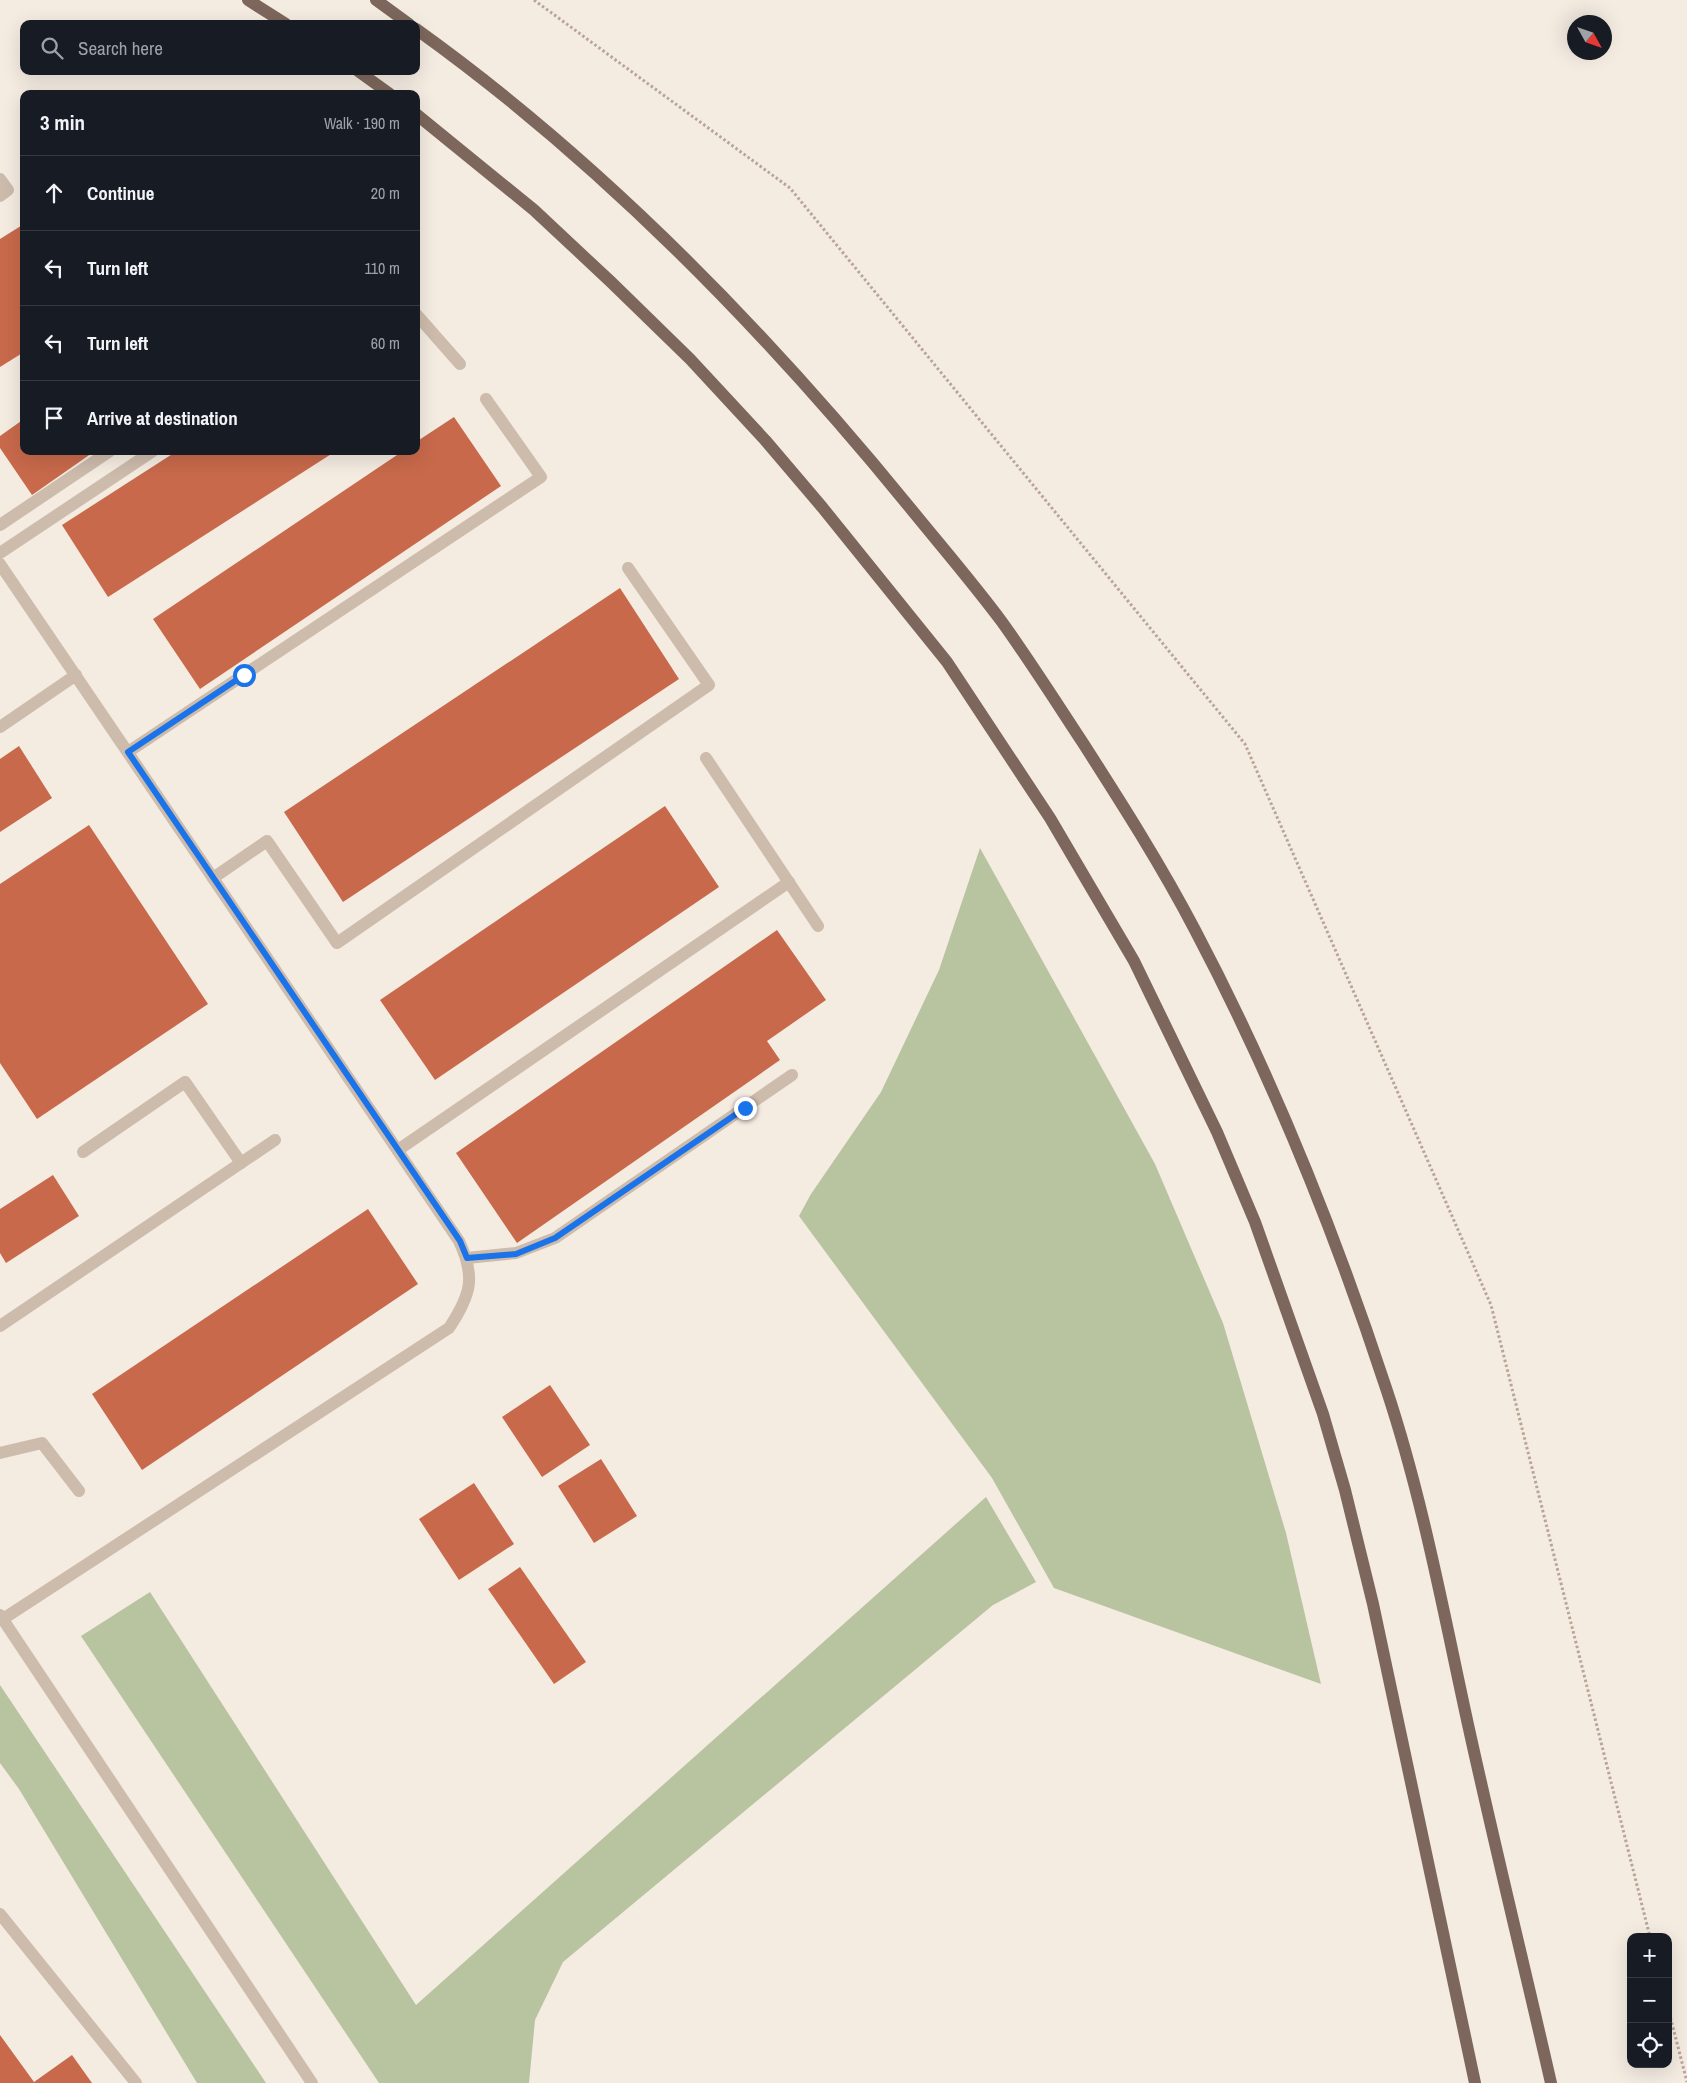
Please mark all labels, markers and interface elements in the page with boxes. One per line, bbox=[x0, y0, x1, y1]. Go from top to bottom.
north arrow bbox=[1567, 15, 1612, 60]
search box bbox=[20, 20, 420, 75]
icon: search bbox=[38, 34, 66, 62]
text: Search here bbox=[78, 35, 163, 61]
text: 3 min bbox=[40, 108, 85, 137]
text: Walk · 190 m bbox=[324, 112, 400, 134]
icon: ahead bbox=[40, 179, 68, 207]
text: Continue bbox=[87, 180, 155, 206]
text: 20 m bbox=[371, 182, 400, 204]
icon: left bbox=[40, 254, 68, 282]
text: Turn left bbox=[87, 255, 148, 281]
text: 110 m bbox=[364, 257, 400, 279]
icon: left bbox=[40, 329, 68, 357]
text: Turn left bbox=[87, 330, 148, 356]
text: 60 m bbox=[371, 332, 400, 354]
icon: arrive bbox=[40, 404, 68, 432]
text: Arrive at destination bbox=[87, 405, 238, 431]
route start bbox=[233, 664, 256, 687]
route end bbox=[734, 1097, 757, 1120]
map controls bbox=[1627, 1933, 1672, 2068]
button: + bbox=[1627, 1933, 1672, 1978]
button: − bbox=[1627, 1978, 1672, 2023]
button: locate bbox=[1627, 2023, 1672, 2068]

